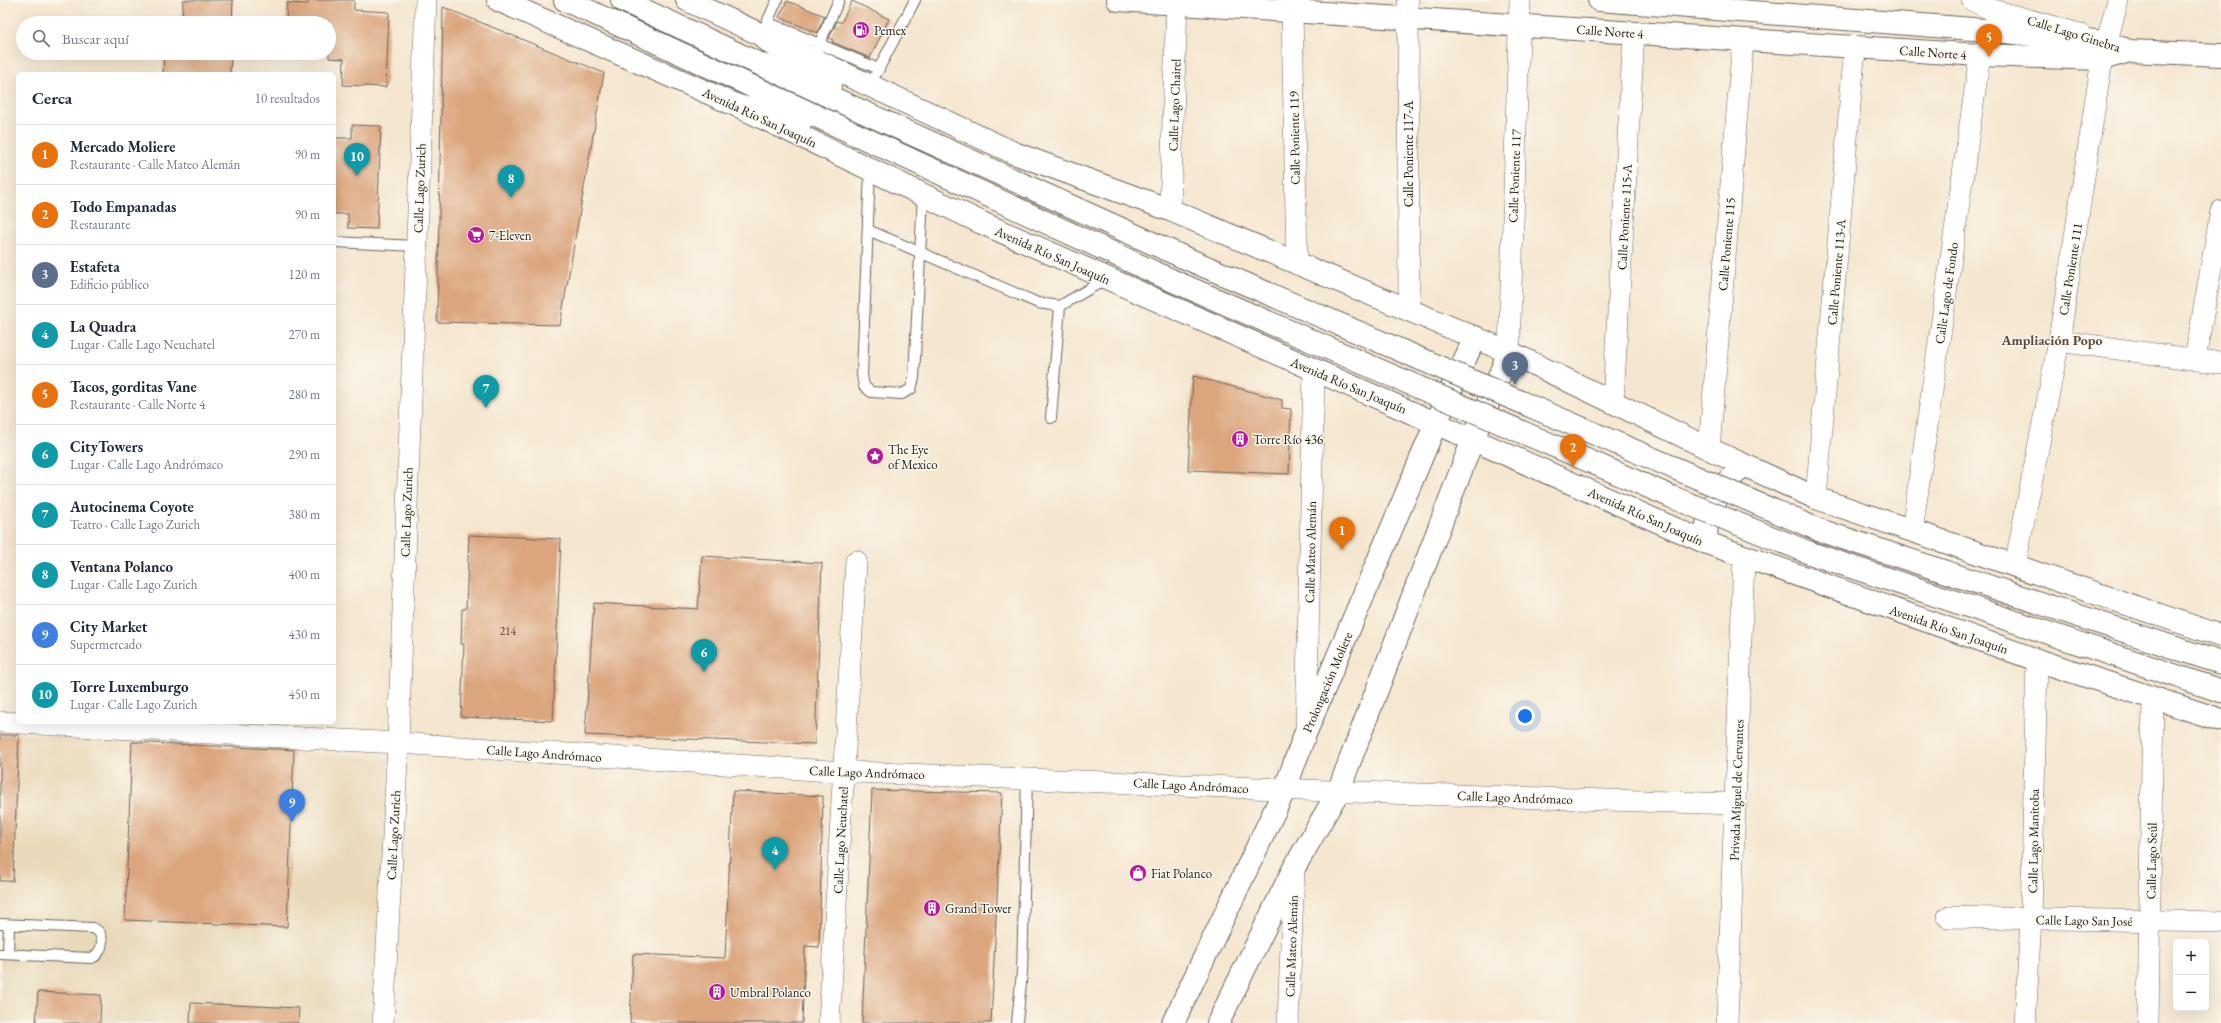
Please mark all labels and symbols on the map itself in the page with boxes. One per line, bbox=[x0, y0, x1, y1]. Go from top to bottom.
street label: Calle Lago Ginebra bbox=[2025, 11, 2123, 56]
fuel station icon: Pemex bbox=[851, 20, 871, 40]
street label: Calle Norte 4 bbox=[1576, 21, 1645, 42]
place label: Pemex bbox=[874, 22, 907, 39]
pin: 5 bbox=[1976, 24, 2002, 57]
street label: Calle Norte 4 bbox=[1899, 42, 1968, 63]
street label: Calle Lago Chairel bbox=[1164, 58, 1185, 152]
street label: Avenida Río San Joaquín bbox=[699, 83, 820, 152]
street label: Calle Poniente 119 bbox=[1285, 90, 1304, 185]
street label: Calle Poniente 117-A bbox=[1400, 100, 1417, 207]
street label: Calle Poniente 117 bbox=[1504, 128, 1525, 223]
street label: Calle Lago Zurich bbox=[409, 142, 430, 233]
pin: 10 bbox=[344, 143, 370, 176]
street label: Calle Poniente 115-A bbox=[1613, 163, 1636, 271]
pin: 8 bbox=[498, 165, 524, 198]
street label: Calle Poniente 115 bbox=[1714, 197, 1739, 291]
street label: Calle Poniente 113-A bbox=[1823, 217, 1850, 326]
street label: Calle Poniente 111 bbox=[2055, 221, 2086, 317]
street label: Avenida Río San Joaquín bbox=[992, 222, 1113, 289]
supermarket icon: 7-Eleven bbox=[466, 225, 486, 245]
place label: 7-Eleven bbox=[489, 227, 532, 244]
street label: Calle Lago de Fondo bbox=[1931, 241, 1962, 345]
district label: Ampliación Popo bbox=[2000, 331, 2103, 349]
pin: 3 bbox=[1502, 352, 1528, 385]
street label: Avenida Río San Joaquín bbox=[1287, 353, 1410, 418]
pin: 7 bbox=[473, 375, 499, 408]
building icon: Torre Río 436 bbox=[1230, 429, 1250, 449]
place label: Torre Río 436 bbox=[1253, 431, 1323, 448]
pin: 2 bbox=[1560, 434, 1586, 467]
place label: The Eye of Mexico bbox=[888, 441, 938, 473]
place icon: The Eye of Mexico bbox=[865, 446, 885, 466]
street label: Calle Lago Zurich bbox=[396, 466, 417, 557]
street label: Avenida Río San Joaquín bbox=[1585, 483, 1706, 550]
street label: Calle Mateo Alemán bbox=[1301, 501, 1320, 603]
pin: 1 bbox=[1329, 517, 1355, 550]
street label: Avenida Río San Joaquín bbox=[1886, 601, 2011, 658]
house number: 214 bbox=[500, 624, 517, 638]
street label: Prolongación Moliere bbox=[1299, 629, 1356, 735]
pin: 6 bbox=[691, 639, 717, 672]
your location bbox=[1515, 706, 1535, 726]
street label: Privada Miguel de Cervantes bbox=[1726, 719, 1747, 861]
street label: Calle Lago Andrómaco bbox=[486, 741, 602, 766]
street label: Calle Lago Andrómaco bbox=[809, 762, 925, 783]
street label: Calle Lago Andrómaco bbox=[1133, 774, 1249, 797]
street label: Calle Lago Neuchatel bbox=[829, 786, 852, 894]
street label: Calle Lago Andrómaco bbox=[1457, 787, 1573, 808]
street label: Calle Lago Manitoba bbox=[2024, 788, 2043, 893]
pin: 9 bbox=[279, 789, 305, 822]
street label: Calle Lago Zurich bbox=[383, 789, 404, 880]
street label: Calle Lago Seúl bbox=[2142, 822, 2161, 900]
pin: 4 bbox=[762, 837, 788, 870]
shop icon: Fiat Polanco bbox=[1128, 863, 1148, 883]
place label: Fiat Polanco bbox=[1151, 865, 1212, 882]
street label: Calle Mateo Alemán bbox=[1281, 894, 1302, 997]
building icon: Grand Tower bbox=[922, 898, 942, 918]
place label: Grand Tower bbox=[945, 900, 1012, 917]
street label: Calle Lago San José bbox=[2036, 911, 2132, 930]
building icon: Umbral Polanco bbox=[707, 982, 727, 1002]
place label: Umbral Polanco bbox=[730, 984, 811, 1001]

